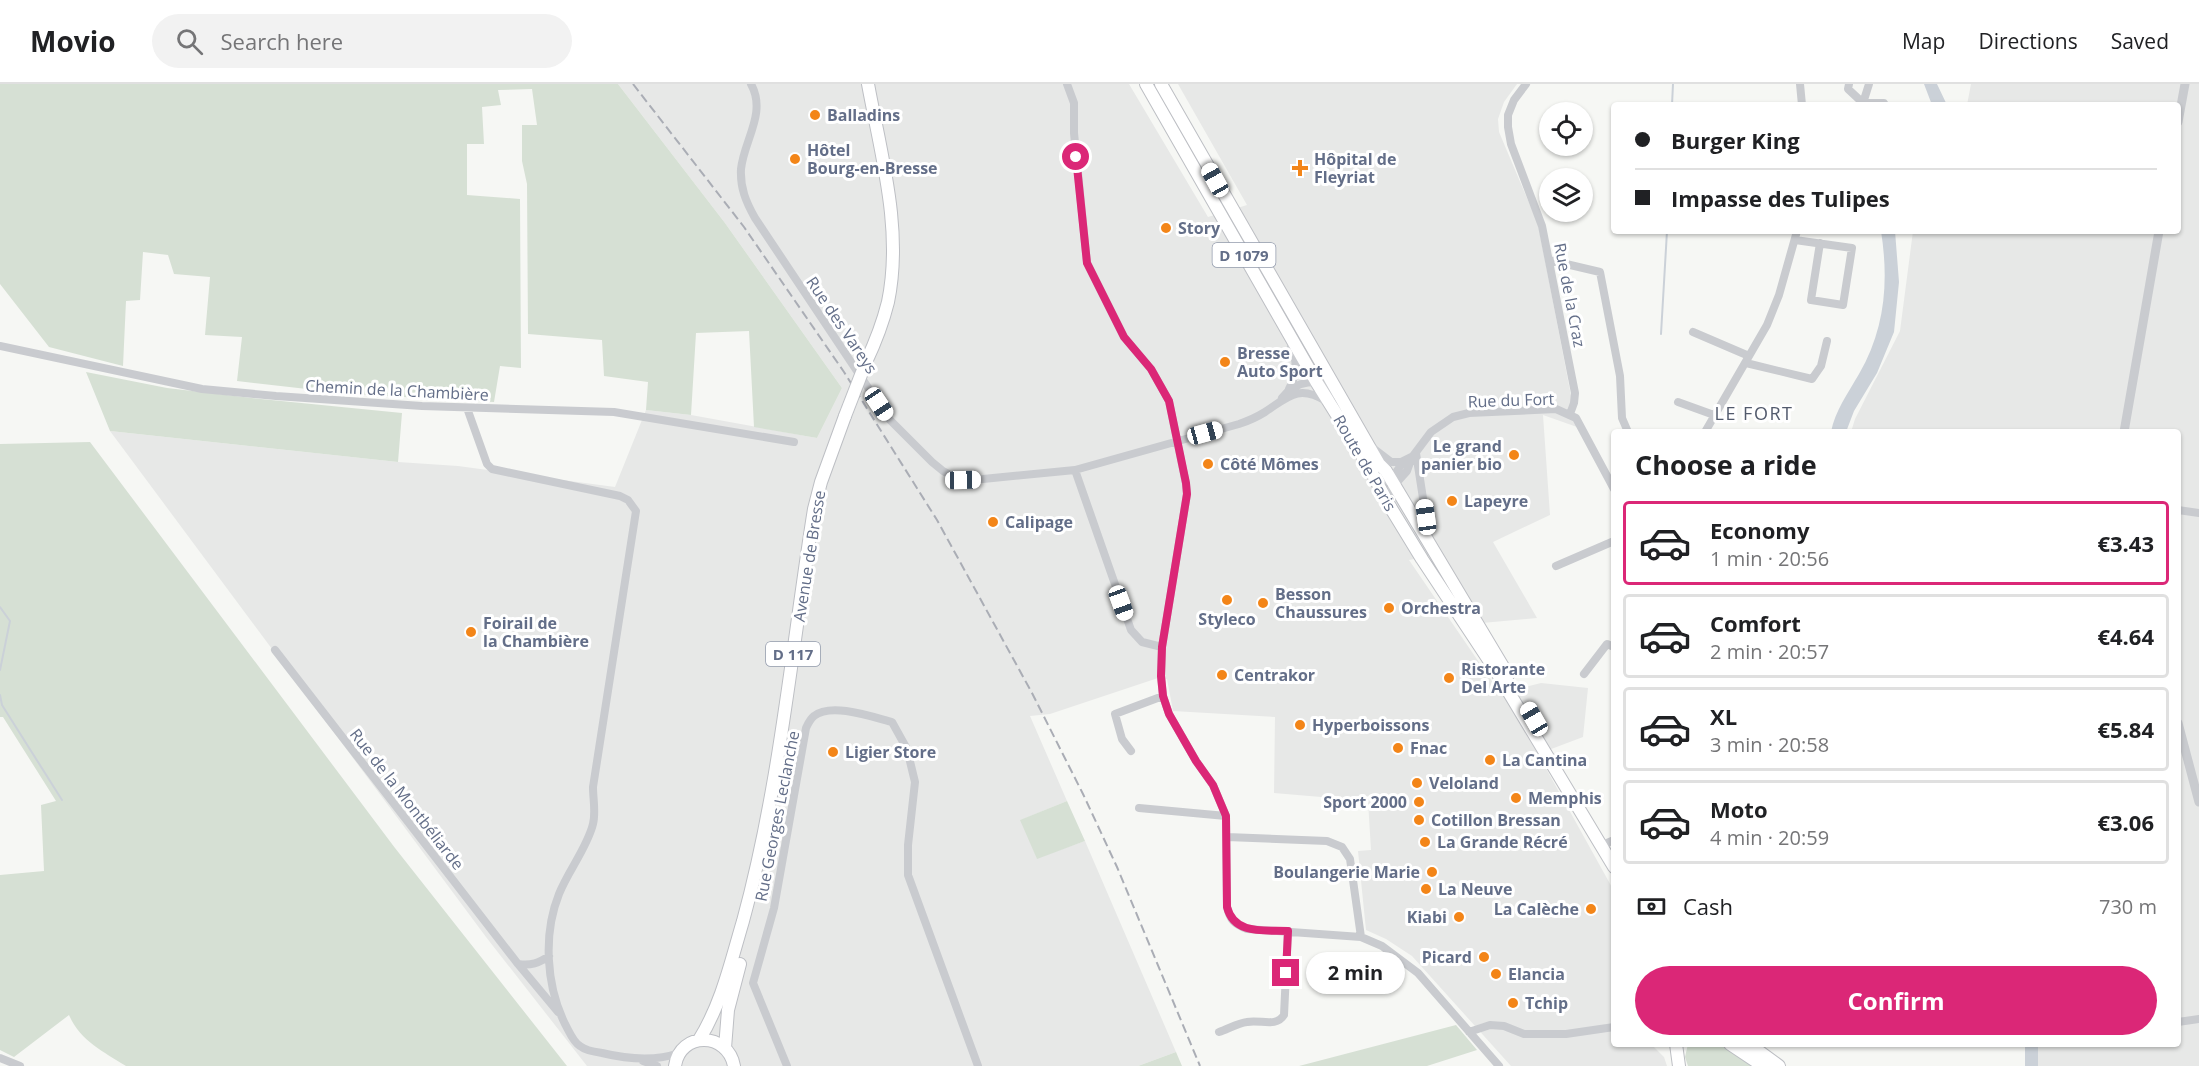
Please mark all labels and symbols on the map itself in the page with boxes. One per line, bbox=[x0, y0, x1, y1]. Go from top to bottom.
place label: Balladins bbox=[827, 104, 900, 126]
marker: Balladins bbox=[808, 108, 822, 122]
place label: Hôtel Bourg-en-Bresse bbox=[807, 139, 938, 179]
route start bbox=[1062, 143, 1089, 170]
place label: Hôpital de Fleyriat bbox=[1314, 148, 1396, 188]
marker: Hôtel Bourg-en-Bresse bbox=[788, 152, 802, 166]
marker: Hôpital de Fleyriat bbox=[1291, 159, 1309, 177]
car bbox=[1198, 160, 1232, 200]
place label: Story bbox=[1178, 217, 1221, 239]
marker: Story bbox=[1159, 221, 1173, 235]
street label: Rue de la Craz bbox=[1549, 241, 1591, 349]
road number: D 1079 bbox=[1212, 243, 1276, 267]
street label: Rue des Vareys bbox=[801, 272, 883, 378]
place label: Bresse Auto Sport bbox=[1237, 342, 1323, 382]
marker: Bresse Auto Sport bbox=[1218, 355, 1232, 369]
street label: Chemin de la Chambière bbox=[305, 374, 489, 406]
car bbox=[861, 384, 897, 424]
street label: Rue du Fort bbox=[1467, 387, 1555, 413]
district label: LE FORT bbox=[1715, 401, 1793, 425]
street label: Route de Paris bbox=[1329, 411, 1401, 515]
car bbox=[1185, 420, 1225, 446]
place label: Le grand panier bio bbox=[1421, 435, 1502, 475]
marker: Le grand panier bio bbox=[1507, 448, 1521, 462]
place label: Côté Mômes bbox=[1220, 453, 1319, 475]
marker: Côté Mômes bbox=[1201, 457, 1215, 471]
car bbox=[945, 471, 981, 489]
street label: Avenue de Bresse bbox=[788, 489, 830, 623]
place label: Lapeyre bbox=[1464, 490, 1528, 512]
marker: Lapeyre bbox=[1445, 494, 1459, 508]
car bbox=[1415, 498, 1437, 536]
place label: Calipage bbox=[1005, 511, 1073, 533]
marker: Calipage bbox=[986, 515, 1000, 529]
car bbox=[1106, 583, 1136, 623]
place label: Besson Chaussures bbox=[1275, 583, 1367, 623]
marker: Styleco bbox=[1220, 593, 1234, 607]
marker: Besson Chaussures bbox=[1256, 596, 1270, 610]
place label: Orchestra bbox=[1401, 597, 1481, 619]
marker: Orchestra bbox=[1382, 601, 1396, 615]
place label: Styleco bbox=[1198, 608, 1256, 630]
place label: Foirail de la Chambière bbox=[483, 612, 589, 652]
marker: Foirail de la Chambière bbox=[464, 625, 478, 639]
road number: D 117 bbox=[766, 642, 820, 666]
place label: Ristorante Del Arte bbox=[1461, 658, 1545, 698]
place label: Centrakor bbox=[1234, 664, 1315, 686]
marker: Centrakor bbox=[1215, 668, 1229, 682]
marker: Ristorante Del Arte bbox=[1442, 671, 1456, 685]
car bbox=[1517, 699, 1551, 739]
place label: Hyperboissons bbox=[1312, 714, 1429, 736]
marker: Hyperboissons bbox=[1293, 718, 1307, 732]
street label: Rue de la Montbéliarde bbox=[345, 724, 469, 874]
street label: Rue Georges Leclanche bbox=[750, 729, 804, 903]
place label: Fnac bbox=[1410, 737, 1447, 759]
place label: Ligier Store bbox=[845, 741, 936, 763]
marker: Fnac bbox=[1391, 741, 1405, 755]
marker: Ligier Store bbox=[826, 745, 840, 759]
place label: La Cantina bbox=[1502, 749, 1587, 771]
marker: La Cantina bbox=[1483, 753, 1497, 767]
place label: Veloland bbox=[1429, 772, 1499, 794]
marker: Veloland bbox=[1410, 776, 1424, 790]
place label: Memphis bbox=[1528, 787, 1602, 809]
place label: Sport 2000 bbox=[1323, 791, 1407, 813]
marker: Memphis bbox=[1509, 791, 1523, 805]
marker: Sport 2000 bbox=[1412, 795, 1426, 809]
place label: Cotillon Bressan bbox=[1431, 809, 1561, 831]
marker: Cotillon Bressan bbox=[1412, 813, 1426, 827]
place label: La Grande Récré bbox=[1437, 831, 1568, 853]
marker: La Grande Récré bbox=[1418, 835, 1432, 849]
place label: Boulangerie Marie bbox=[1273, 861, 1420, 883]
marker: Boulangerie Marie bbox=[1425, 865, 1439, 879]
place label: La Neuve bbox=[1438, 878, 1512, 900]
marker: La Neuve bbox=[1419, 882, 1433, 896]
place label: La Calèche bbox=[1494, 898, 1579, 920]
marker: La Calèche bbox=[1584, 902, 1598, 916]
place label: Kiabi bbox=[1407, 906, 1447, 928]
marker: Kiabi bbox=[1452, 910, 1466, 924]
place label: Picard bbox=[1422, 946, 1472, 968]
marker: Picard bbox=[1477, 950, 1491, 964]
callout: 2 min bbox=[1307, 952, 1406, 994]
route end bbox=[1272, 959, 1299, 986]
place label: Elancia bbox=[1508, 963, 1565, 985]
marker: Elancia bbox=[1489, 967, 1503, 981]
place label: Tchip bbox=[1525, 992, 1568, 1014]
marker: Tchip bbox=[1506, 996, 1520, 1010]

